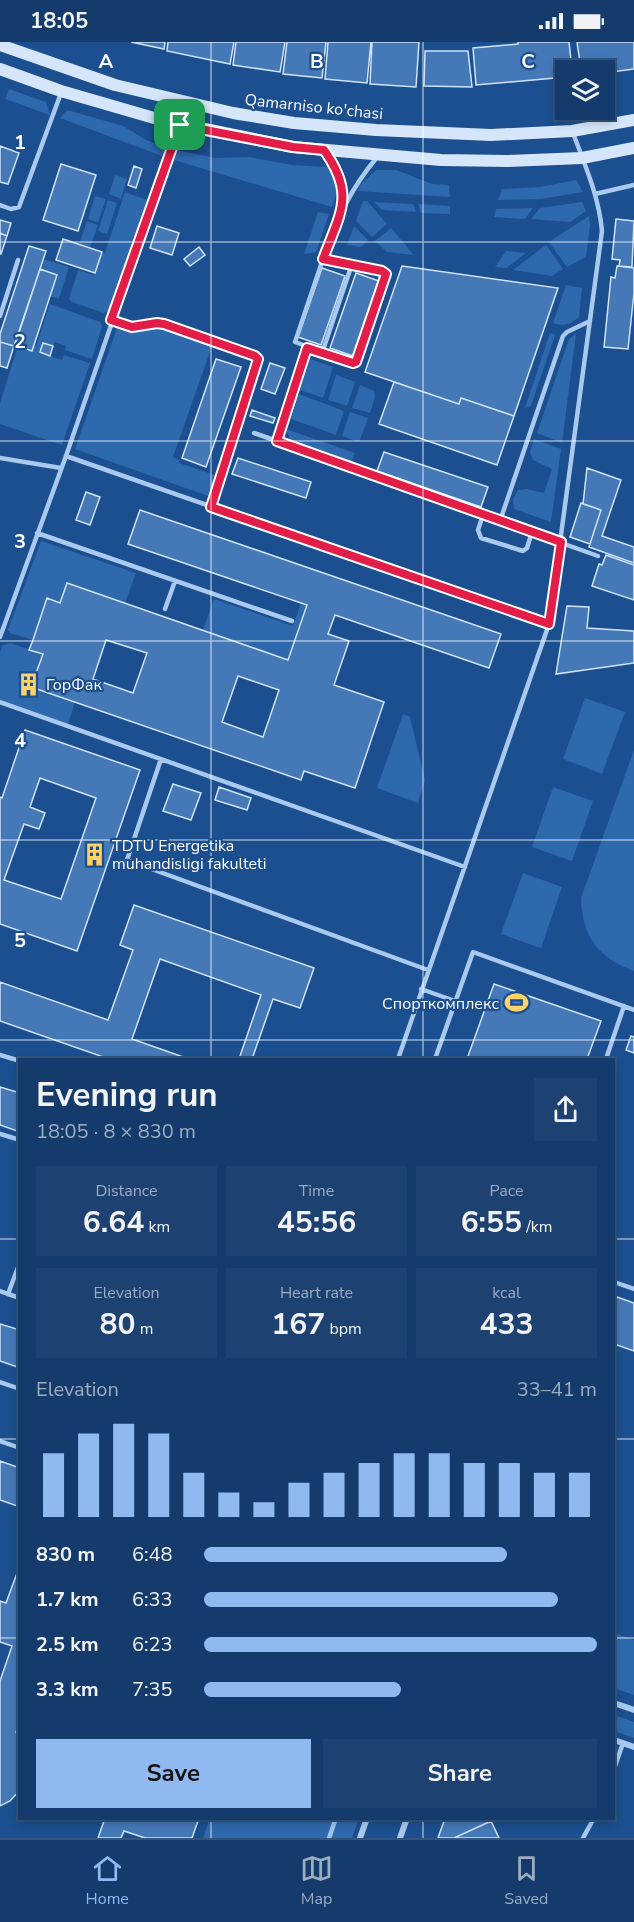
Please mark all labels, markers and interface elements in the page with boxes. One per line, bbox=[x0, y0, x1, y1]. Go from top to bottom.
text: 18:05 bbox=[30, 6, 88, 36]
text: A bbox=[99, 48, 114, 75]
text: B bbox=[310, 48, 324, 75]
text: C bbox=[521, 48, 535, 75]
map controls bbox=[555, 60, 615, 120]
button: layers bbox=[555, 60, 615, 120]
street label: Qamarniso ko'chasi bbox=[244, 89, 384, 125]
pin bbox=[154, 99, 205, 150]
icon: arrive bbox=[163, 108, 196, 141]
text: 1 bbox=[14, 129, 26, 156]
text: 2 bbox=[14, 328, 26, 355]
text: 3 bbox=[14, 528, 26, 555]
building icon: ГорФак bbox=[15, 671, 41, 697]
place label: ГорФак bbox=[46, 674, 102, 696]
text: 4 bbox=[14, 727, 26, 754]
place label: TDTU Energetika muhandisligi fakulteti bbox=[112, 835, 266, 875]
building icon: TDTU Energetika muhandisligi fakulteti bbox=[81, 841, 107, 867]
text: 5 bbox=[14, 927, 26, 954]
sports icon: Спорткомплекс bbox=[504, 990, 530, 1016]
place label: Спорткомплекс bbox=[382, 993, 499, 1015]
text: Evening run bbox=[36, 1073, 218, 1118]
button: share bbox=[534, 1078, 597, 1141]
text: 18:05 · 8 × 830 m bbox=[36, 1118, 196, 1145]
text: Distance bbox=[95, 1180, 158, 1202]
text: Time bbox=[299, 1180, 334, 1202]
text: Pace bbox=[490, 1180, 523, 1202]
text: 6.64 bbox=[83, 1202, 144, 1243]
text: 45:56 bbox=[277, 1202, 356, 1243]
text: 6:55 bbox=[461, 1202, 522, 1243]
text: km bbox=[144, 1216, 170, 1238]
text: /km bbox=[522, 1216, 552, 1238]
text: Elevation bbox=[93, 1282, 160, 1304]
text: Heart rate bbox=[280, 1282, 353, 1304]
text: kcal bbox=[492, 1282, 521, 1304]
text: 80 bbox=[100, 1304, 136, 1345]
text: 167 bbox=[271, 1304, 325, 1345]
text: 433 bbox=[480, 1304, 534, 1345]
text: m bbox=[136, 1318, 153, 1340]
text: bpm bbox=[325, 1318, 362, 1340]
text: Elevation bbox=[36, 1376, 119, 1403]
text: 33–41 m bbox=[517, 1376, 597, 1403]
text: 830 m bbox=[36, 1541, 95, 1568]
text: 6:48 bbox=[132, 1541, 173, 1568]
text: 1.7 km bbox=[36, 1586, 99, 1613]
text: 6:33 bbox=[132, 1586, 173, 1613]
text: 2.5 km bbox=[36, 1631, 99, 1658]
text: 6:23 bbox=[132, 1631, 173, 1658]
text: 3.3 km bbox=[36, 1676, 99, 1703]
text: 7:35 bbox=[132, 1676, 173, 1703]
button: Save bbox=[36, 1739, 311, 1808]
button: Share bbox=[323, 1739, 597, 1808]
tab: Home bbox=[86, 1852, 129, 1910]
tab: Map bbox=[300, 1852, 333, 1910]
tab: Saved bbox=[504, 1852, 548, 1910]

